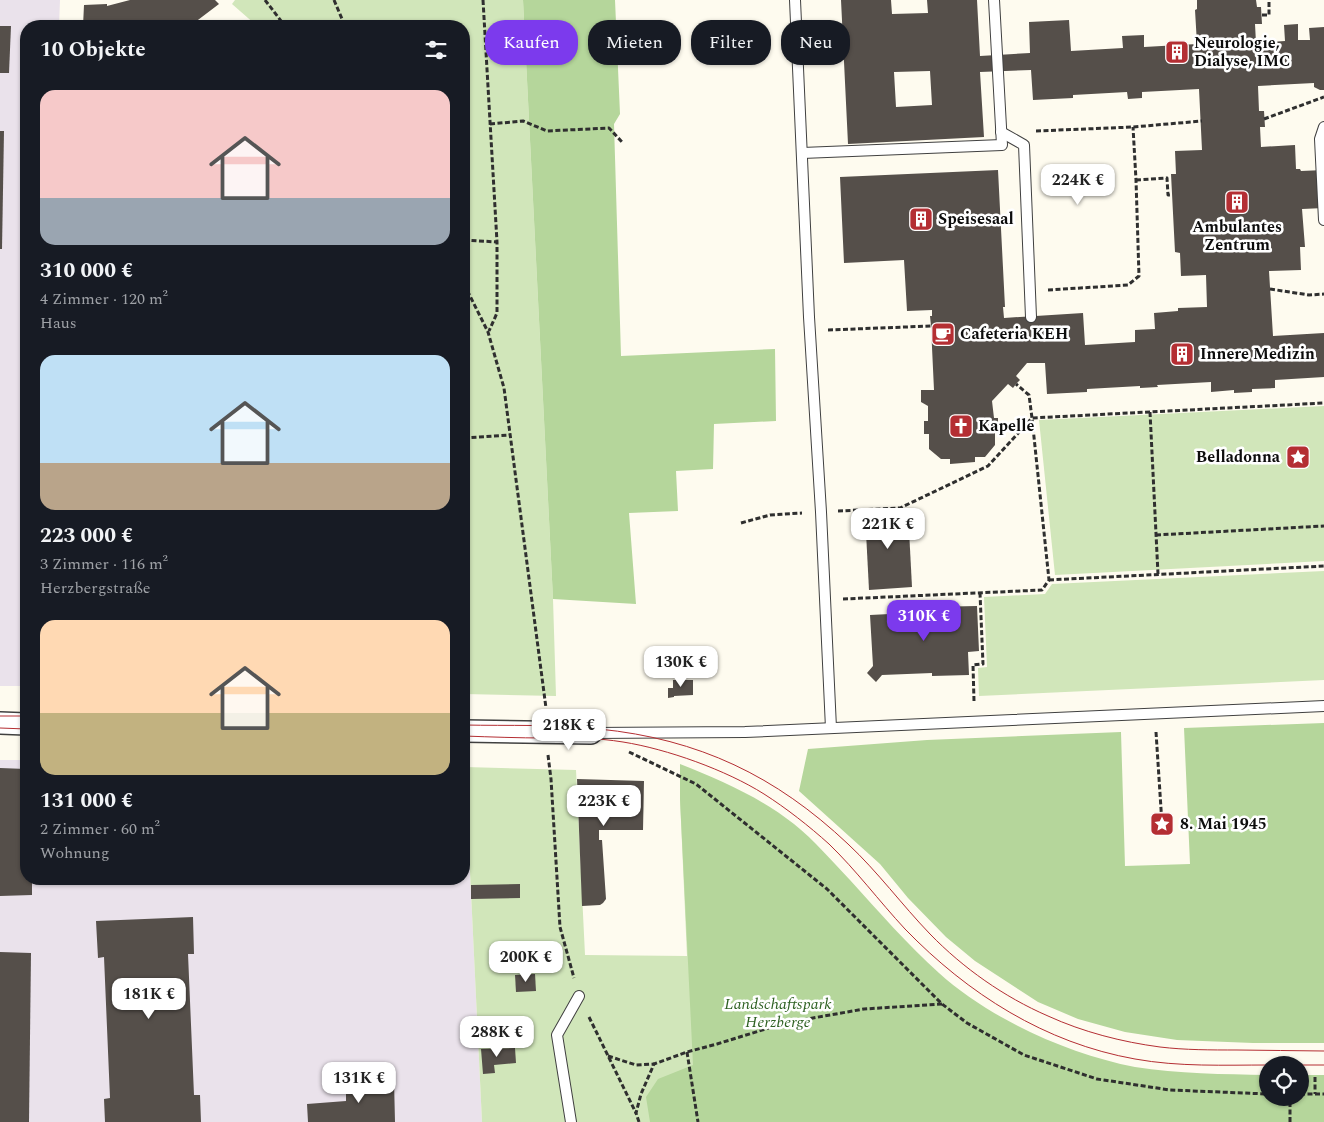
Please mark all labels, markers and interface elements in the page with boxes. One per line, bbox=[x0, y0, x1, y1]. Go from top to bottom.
chip: Kaufen bbox=[485, 20, 578, 65]
chip: Mieten bbox=[588, 20, 681, 65]
chip: Filter bbox=[691, 20, 771, 65]
chip: Neu bbox=[781, 20, 850, 65]
place label: Neurologie, Dialyse, IMC bbox=[1194, 31, 1290, 73]
text: 10 Objekte bbox=[40, 34, 146, 66]
icon: filters bbox=[422, 36, 450, 64]
building icon: Neurologie, Dialyse, IMC bbox=[1164, 39, 1190, 65]
icon: home bbox=[200, 123, 290, 213]
pin: 224K € bbox=[1037, 164, 1119, 206]
text: 224K € bbox=[1052, 168, 1104, 192]
building icon: Ambulantes Zentrum bbox=[1224, 189, 1250, 215]
building icon: Speisesaal bbox=[908, 206, 934, 232]
place label: Speisesaal bbox=[938, 207, 1014, 231]
place label: Ambulantes Zentrum bbox=[1192, 215, 1282, 257]
text: 310 000 € bbox=[40, 255, 133, 287]
text: 4 Zimmer · 120 m² bbox=[40, 287, 168, 311]
text: Haus bbox=[40, 311, 77, 335]
cafe icon: Cafeteria KEH bbox=[930, 321, 956, 347]
place label: Cafeteria KEH bbox=[960, 322, 1068, 346]
building icon: Innere Medizin bbox=[1169, 341, 1195, 367]
place label: Innere Medizin bbox=[1200, 342, 1315, 366]
icon: home bbox=[200, 388, 290, 478]
church icon: Kapelle bbox=[948, 413, 974, 439]
place label: Kapelle bbox=[978, 414, 1034, 438]
place icon: Belladonna bbox=[1285, 444, 1311, 470]
place label: Belladonna bbox=[1196, 445, 1281, 469]
pin: 221K € bbox=[847, 508, 929, 550]
text: 221K € bbox=[862, 512, 914, 536]
text: 223 000 € bbox=[40, 520, 133, 552]
text: 3 Zimmer · 116 m² bbox=[40, 552, 168, 576]
text: Herzbergstraße bbox=[40, 576, 151, 600]
pin: 310K € bbox=[883, 600, 965, 642]
text: 310K € bbox=[898, 604, 950, 628]
pin: 130K € bbox=[640, 646, 722, 688]
text: 130K € bbox=[655, 650, 707, 674]
icon: home bbox=[200, 653, 290, 743]
pin: 218K € bbox=[528, 708, 610, 751]
text: 218K € bbox=[543, 713, 595, 737]
pin: 223K € bbox=[563, 784, 645, 827]
text: 131 000 € bbox=[40, 785, 133, 817]
text: 223K € bbox=[578, 789, 630, 813]
place icon: 8. Mai 1945 bbox=[1149, 811, 1175, 837]
place label: 8. Mai 1945 bbox=[1180, 812, 1267, 836]
text: 2 Zimmer · 60 m² bbox=[40, 817, 160, 841]
text: Wohnung bbox=[40, 841, 110, 865]
pin: 200K € bbox=[485, 940, 567, 983]
text: 200K € bbox=[500, 945, 552, 969]
pin: 181K € bbox=[108, 978, 190, 1020]
text: 181K € bbox=[123, 982, 175, 1006]
park label: Landschaftspark Herzberge bbox=[724, 992, 832, 1034]
pin: 288K € bbox=[456, 1016, 538, 1058]
text: 288K € bbox=[471, 1020, 523, 1044]
map controls bbox=[1259, 1056, 1309, 1106]
button: locate bbox=[1259, 1056, 1309, 1106]
pin: 131K € bbox=[318, 1062, 400, 1104]
text: 131K € bbox=[333, 1066, 385, 1090]

